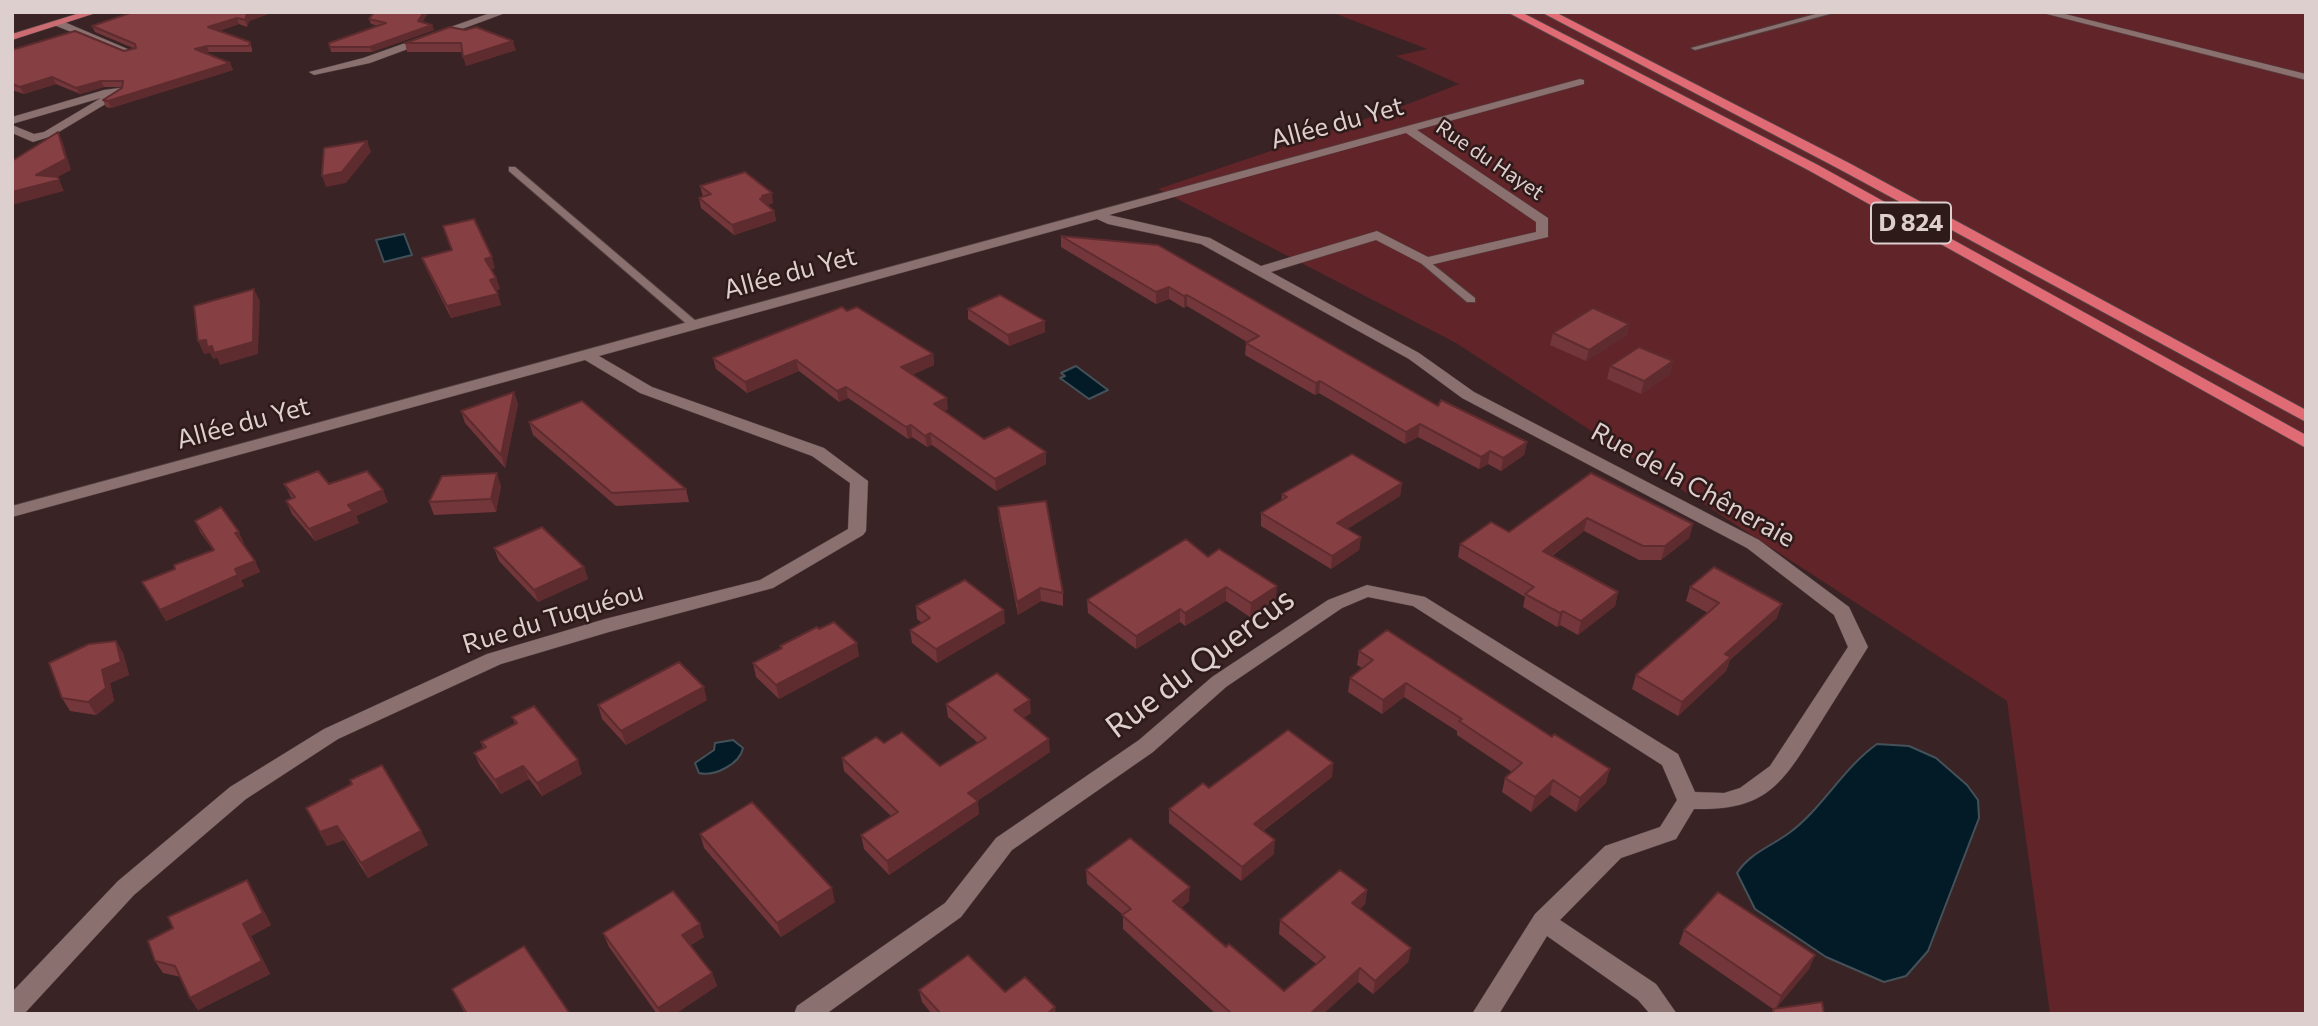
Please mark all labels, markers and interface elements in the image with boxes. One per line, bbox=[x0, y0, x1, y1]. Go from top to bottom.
street label: Allée du Yet bbox=[1267, 90, 1407, 156]
street label: Rue du Hayet bbox=[1431, 115, 1549, 205]
road number: D 824 bbox=[1871, 202, 1951, 244]
street label: Allée du Yet bbox=[720, 240, 860, 306]
street label: Allée du Yet bbox=[173, 390, 313, 456]
street label: Rue de la Chêneraie bbox=[1585, 416, 1801, 554]
street label: Rue du Tuquéou bbox=[459, 576, 647, 660]
street label: Rue du Quercus bbox=[1098, 580, 1302, 746]

